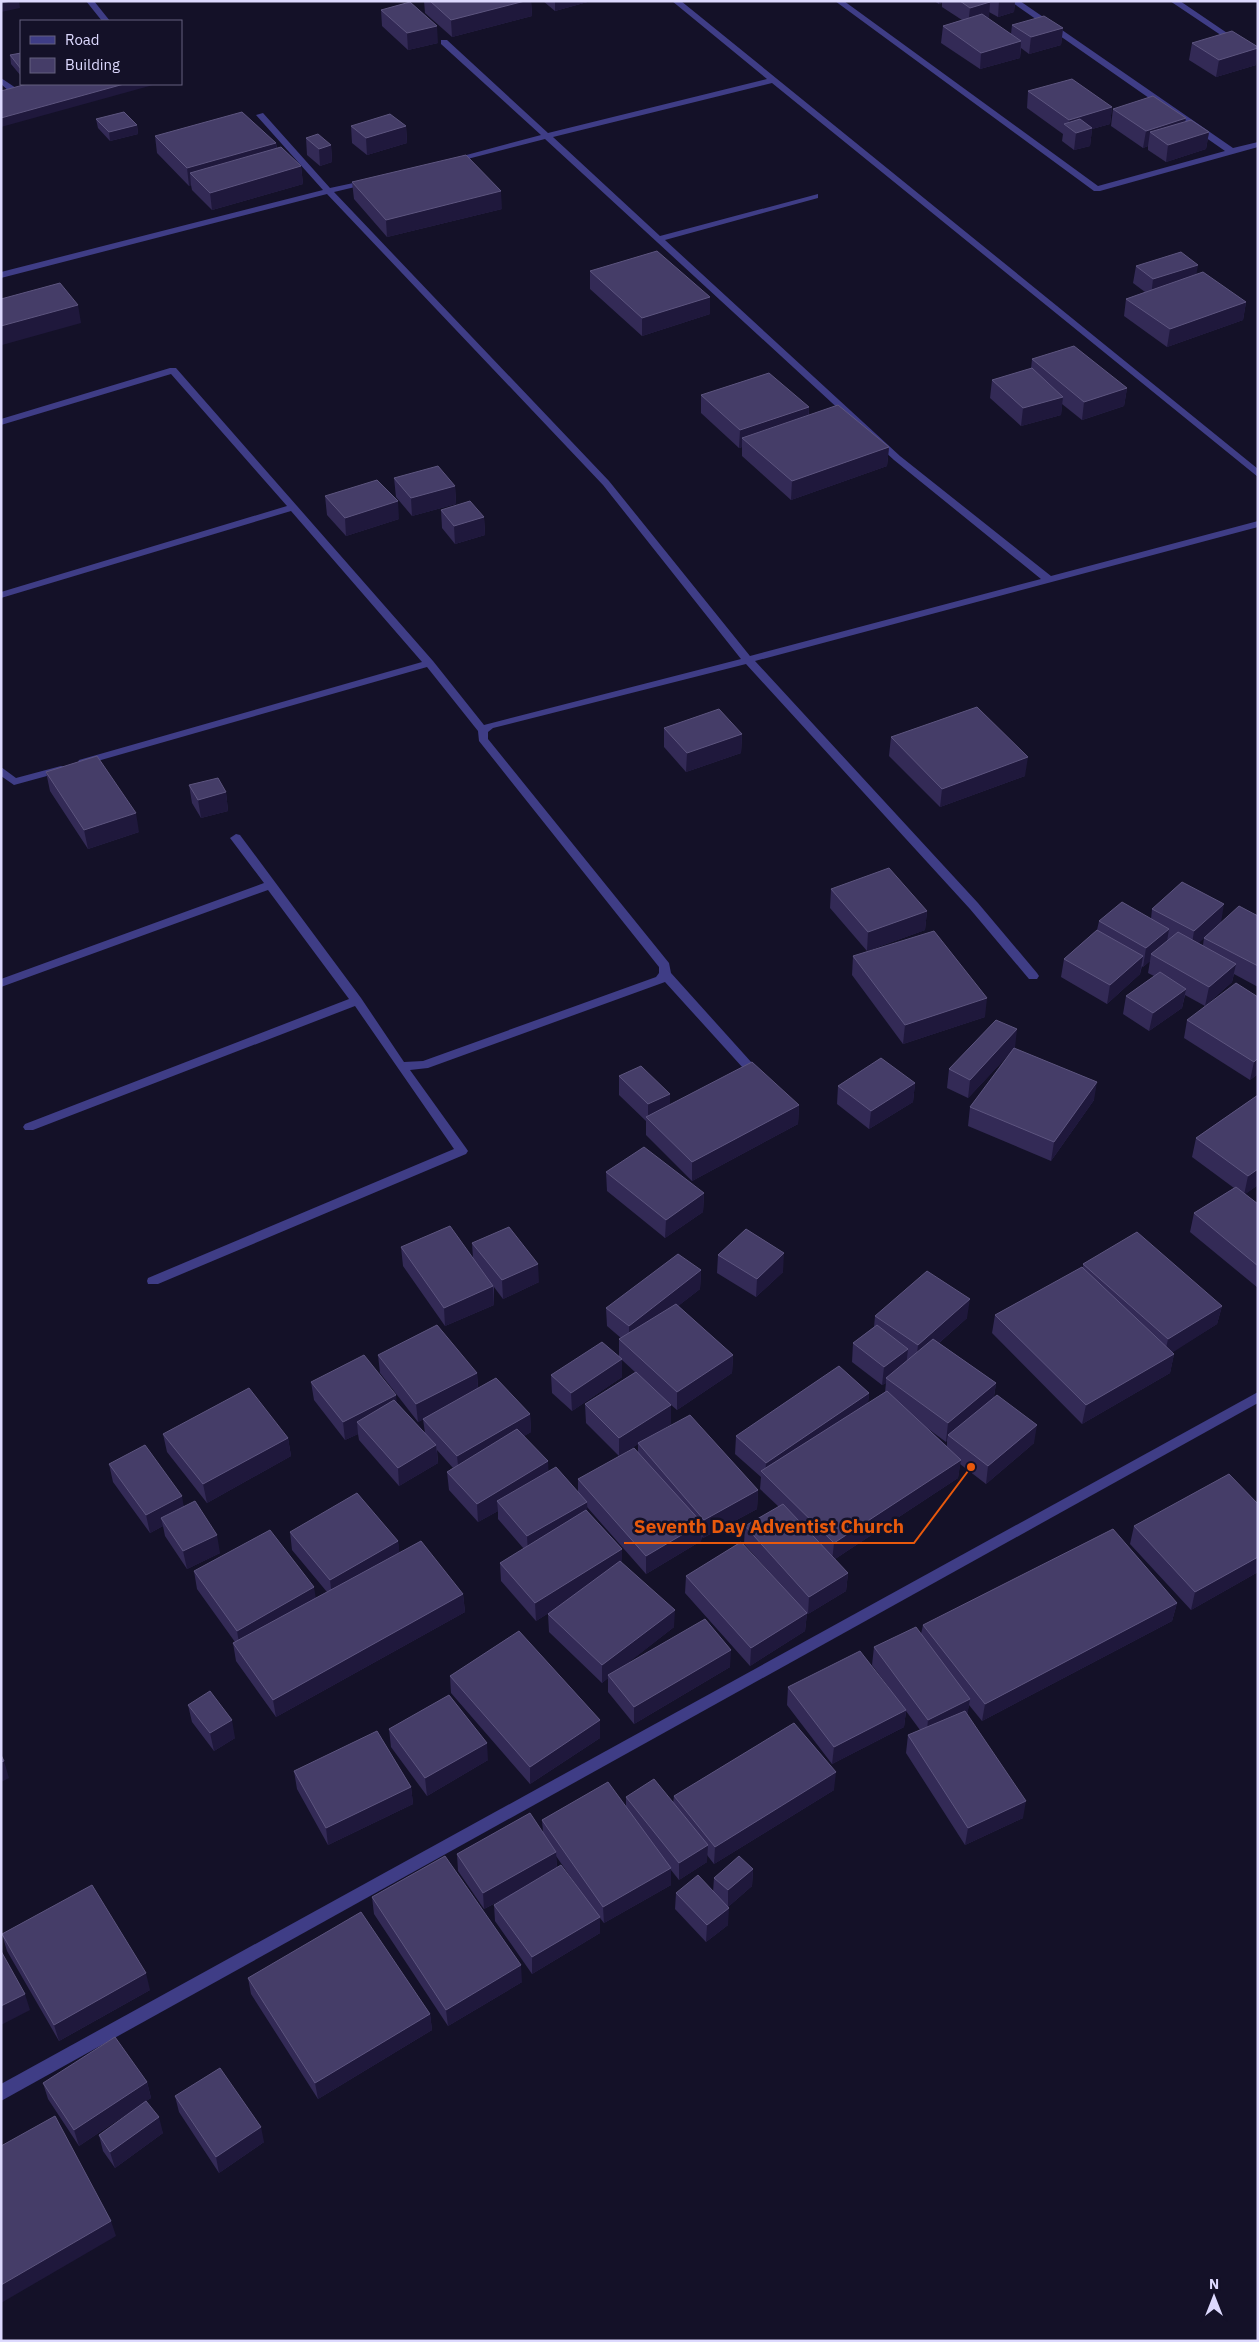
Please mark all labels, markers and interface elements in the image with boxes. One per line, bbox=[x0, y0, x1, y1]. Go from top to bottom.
legend bbox=[20, 20, 182, 85]
text: Road bbox=[65, 30, 100, 49]
text: Building bbox=[65, 55, 120, 74]
callout: Seventh Day Adventist Church bbox=[624, 1509, 914, 1543]
text: Seventh Day Adventist Church bbox=[634, 1514, 904, 1538]
north arrow bbox=[1189, 2272, 1239, 2322]
text: N bbox=[1209, 2275, 1219, 2293]

